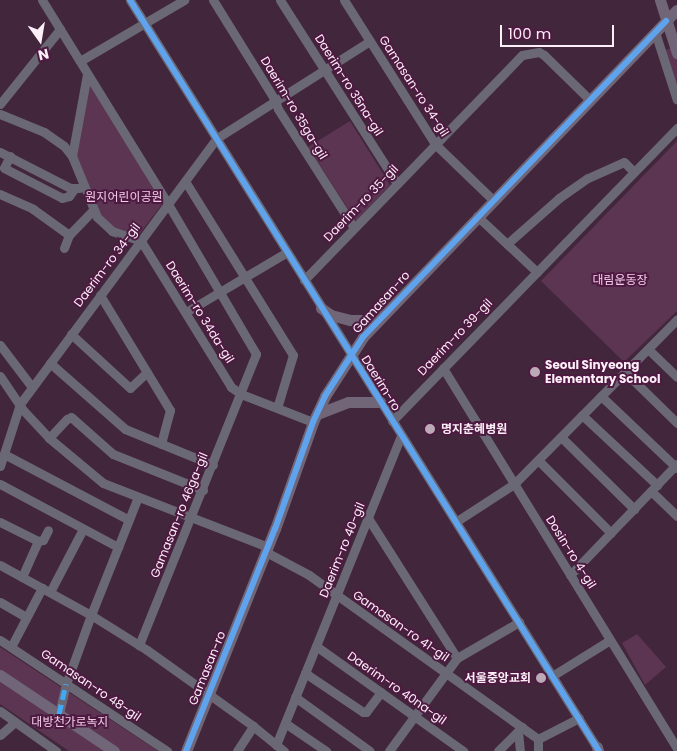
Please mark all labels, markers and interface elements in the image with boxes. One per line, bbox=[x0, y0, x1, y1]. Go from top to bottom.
north arrow bbox=[15, 15, 65, 65]
scale bar bbox=[502, 15, 616, 47]
text: 100 m bbox=[508, 23, 551, 44]
street label: Daerim-ro 35na-gil bbox=[312, 32, 386, 138]
street label: Gamasan-ro 34-gil bbox=[376, 33, 452, 139]
text: N bbox=[36, 44, 51, 66]
street label: Daerim-ro 35ga-gil bbox=[258, 54, 330, 162]
street label: Daerim-ro 35-gil bbox=[321, 162, 401, 244]
park label: 원지어린이공원 bbox=[85, 190, 163, 204]
street label: Daerim-ro 34-gil bbox=[71, 220, 143, 310]
street label: Daerim-ro 34da-gil bbox=[163, 258, 237, 366]
street label: Gamasan-ro bbox=[349, 268, 413, 336]
park label: 대림운동장 bbox=[592, 273, 648, 287]
street label: Daerim-ro 39-gil bbox=[415, 296, 495, 378]
street label: Daerim-ro bbox=[358, 353, 404, 413]
place label: Seoul Sinyeong Elementary School bbox=[545, 358, 660, 386]
marker: Seoul Sinyeong Elementary School bbox=[529, 366, 541, 378]
marker: 명지춘혜병원 bbox=[423, 422, 437, 436]
place label: 명지춘혜병원 bbox=[441, 422, 507, 436]
street label: Gamasan-ro 46ga-gil bbox=[147, 450, 211, 580]
street label: Daerim-ro 40-gil bbox=[316, 500, 368, 600]
street label: Dosin-ro 4-gil bbox=[543, 513, 599, 591]
street label: Gamasan-ro 41-gil bbox=[350, 587, 452, 665]
street label: Gamasan-ro bbox=[186, 629, 228, 707]
street label: Gamasan-ro 48-gil bbox=[38, 646, 144, 724]
street label: Daerim-ro 40na-gil bbox=[345, 648, 449, 728]
place label: 서울중앙교회 bbox=[465, 671, 531, 685]
marker: 서울중앙교회 bbox=[535, 672, 547, 684]
park label: 대방천가로녹지 bbox=[31, 715, 109, 729]

